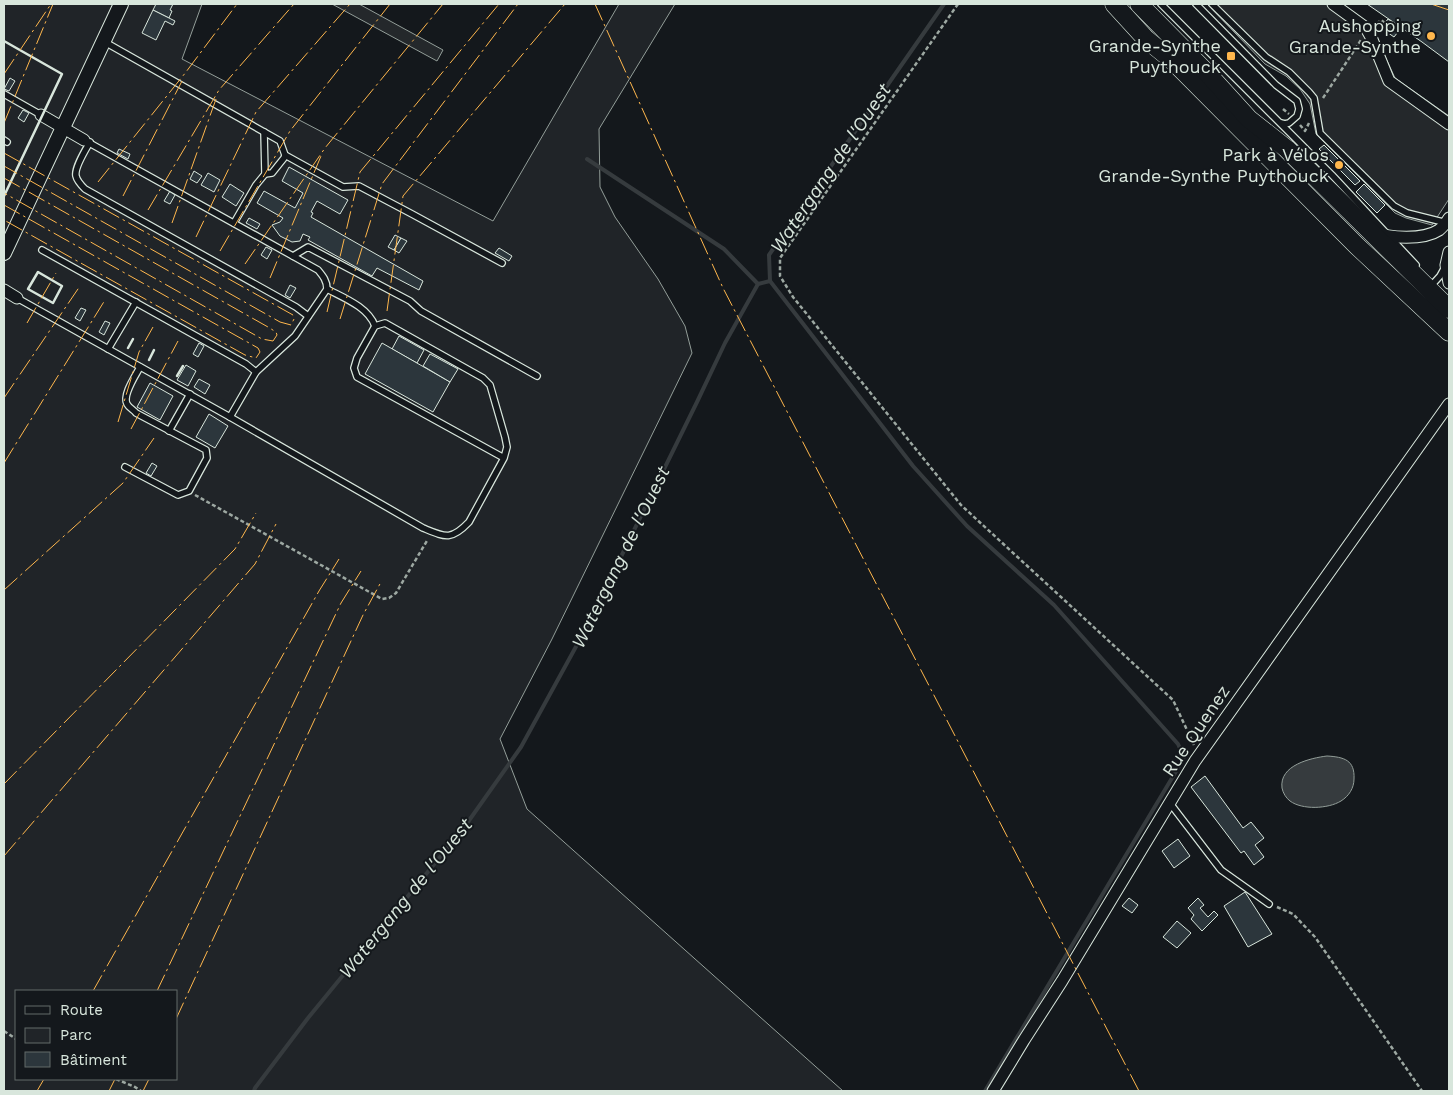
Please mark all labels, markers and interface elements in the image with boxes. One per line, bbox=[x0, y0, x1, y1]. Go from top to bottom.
place label: Aushopping Grande-Synthe bbox=[1289, 15, 1421, 57]
marker: Aushopping Grande-Synthe bbox=[1425, 30, 1437, 42]
place label: Grande-Synthe Puythouck bbox=[1089, 35, 1221, 77]
marker: Grande-Synthe Puythouck bbox=[1225, 50, 1237, 62]
water label: Watergang de l'Ouest bbox=[765, 79, 896, 257]
place label: Park à Vélos Grande-Synthe Puythouck bbox=[1098, 144, 1329, 186]
marker: Park à Vélos Grande-Synthe Puythouck bbox=[1333, 159, 1345, 171]
water label: Watergang de l'Ouest bbox=[566, 462, 675, 652]
street label: Rue Quenez bbox=[1157, 681, 1234, 780]
water label: Watergang de l'Ouest bbox=[334, 813, 477, 983]
legend bbox=[15, 990, 178, 1080]
text: Route bbox=[60, 1001, 103, 1019]
text: Parc bbox=[60, 1026, 92, 1044]
text: Bâtiment bbox=[60, 1051, 127, 1069]

